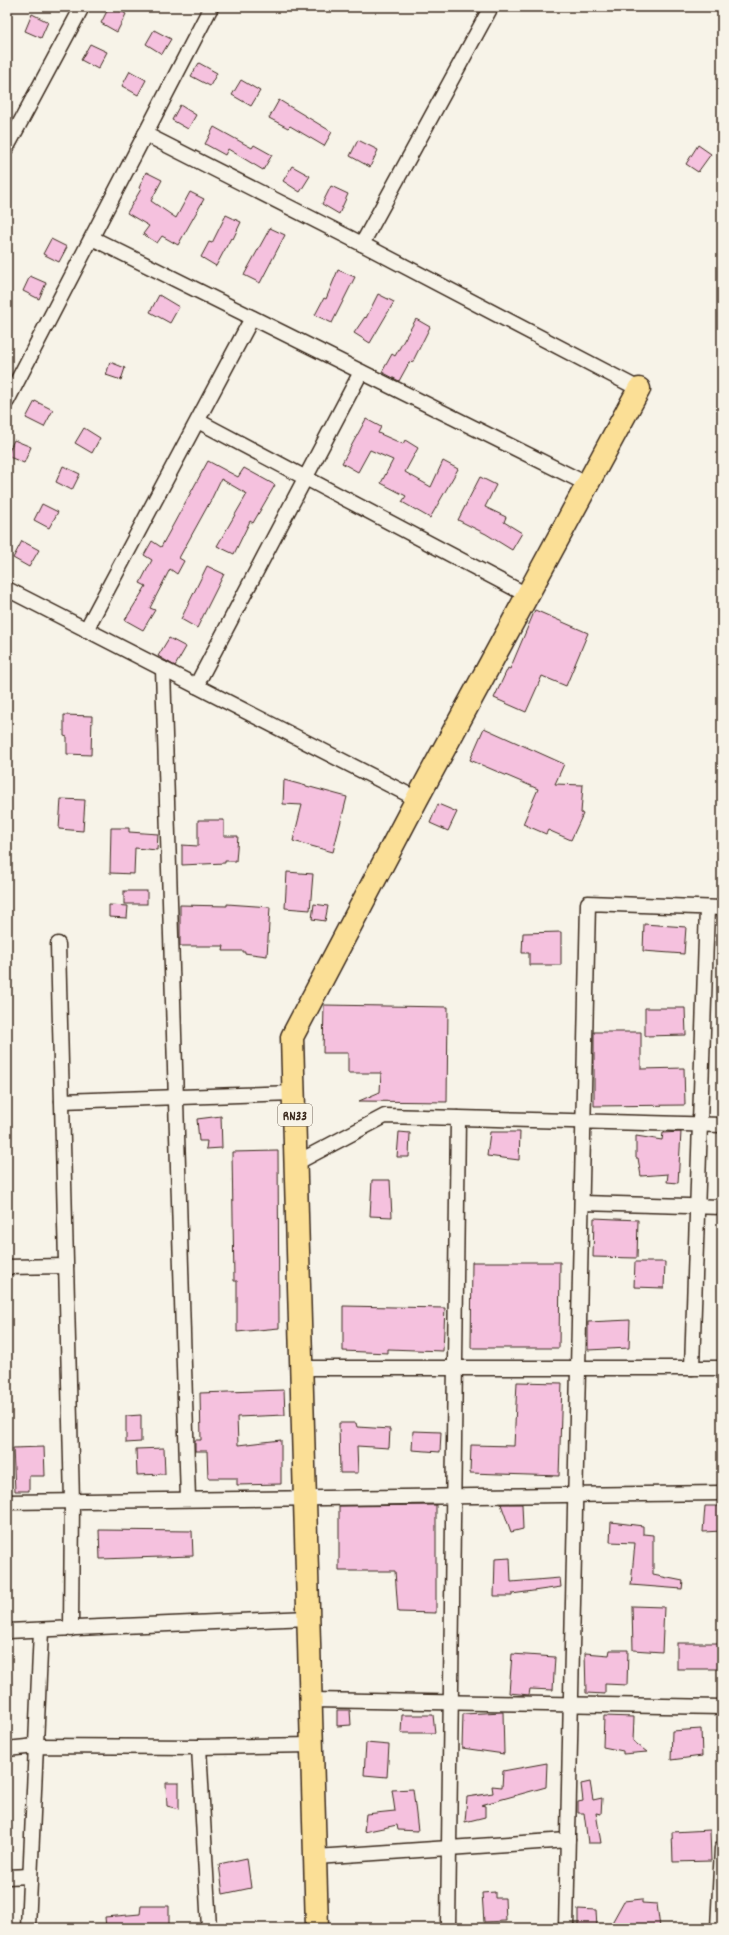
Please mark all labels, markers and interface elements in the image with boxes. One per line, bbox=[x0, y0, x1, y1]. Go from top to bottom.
road number: RN33 bbox=[278, 1104, 312, 1126]

